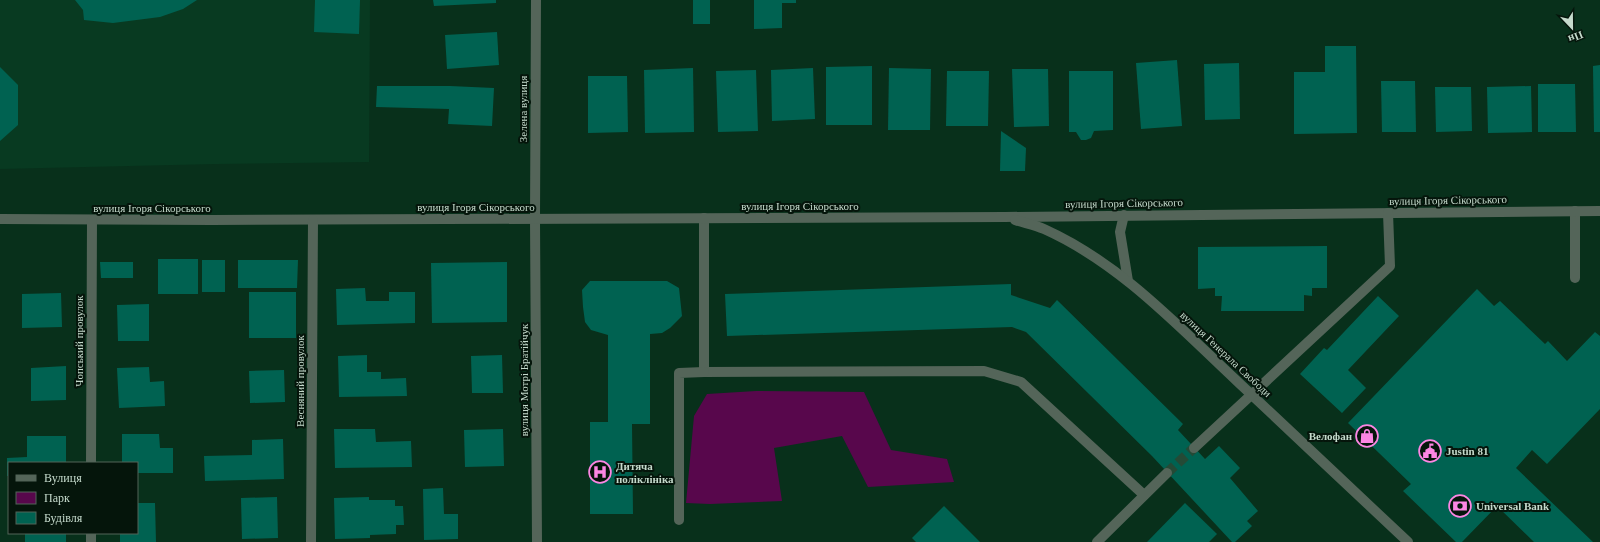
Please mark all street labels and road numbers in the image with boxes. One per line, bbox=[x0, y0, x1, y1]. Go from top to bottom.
street label: Зелена вулиця bbox=[517, 76, 529, 142]
street label: вулиця Ігоря Сікорського bbox=[1389, 193, 1507, 207]
street label: вулиця Ігоря Сікорського bbox=[1065, 196, 1183, 210]
street label: вулиця Ігоря Сікорського bbox=[741, 200, 859, 212]
street label: вулиця Ігоря Сікорського bbox=[417, 201, 535, 213]
street label: вулиця Ігоря Сікорського bbox=[93, 202, 211, 214]
street label: Чопський провулок bbox=[73, 295, 85, 387]
street label: вулиця Генерала Свободи bbox=[1178, 309, 1274, 399]
street label: вулиця Мотрі Братійчук bbox=[518, 323, 530, 436]
street label: Весняний провулок bbox=[294, 334, 306, 427]

